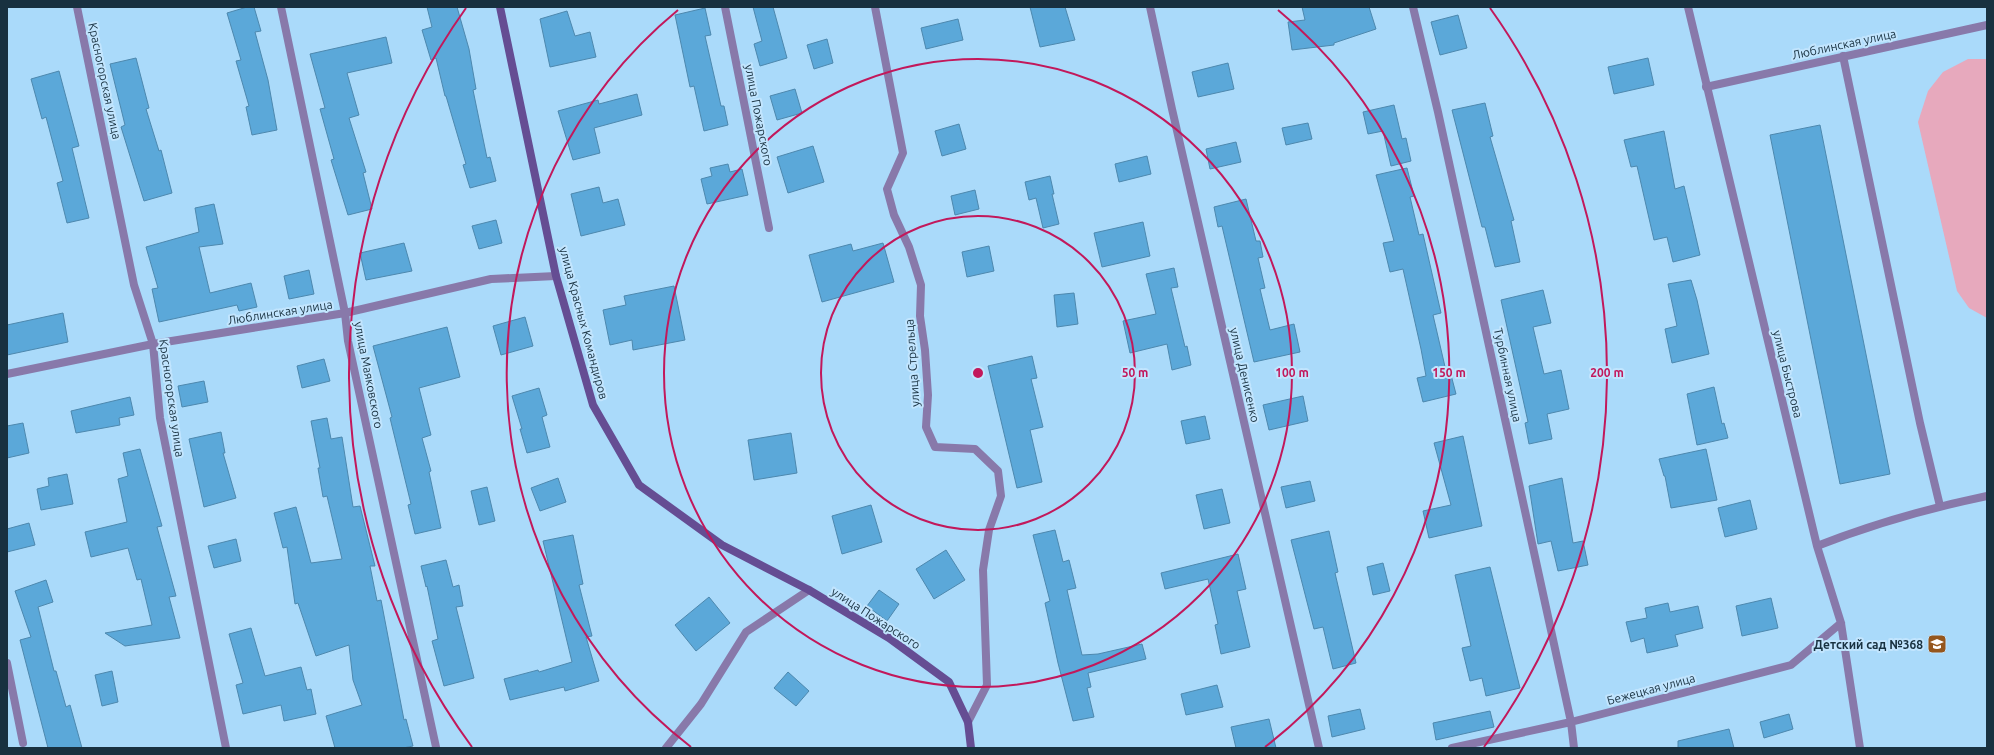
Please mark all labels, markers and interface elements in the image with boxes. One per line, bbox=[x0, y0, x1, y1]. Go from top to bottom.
street label: Красногорская улица bbox=[86, 21, 124, 141]
street label: Люблинская улица bbox=[1791, 27, 1897, 61]
street label: улица Пожарского bbox=[743, 63, 775, 167]
street label: улица Красных Командиров bbox=[557, 245, 611, 401]
street label: Люблинская улица bbox=[227, 297, 333, 327]
street label: улица Стрельца bbox=[902, 319, 922, 407]
street label: улица Маяковского bbox=[352, 320, 386, 430]
street label: улица Денисенко bbox=[1228, 326, 1262, 424]
street label: Турбинная улица bbox=[1492, 327, 1524, 423]
street label: улица Быстрова bbox=[1771, 329, 1805, 419]
street label: Красногорская улица bbox=[157, 338, 187, 458]
centre of rings bbox=[971, 366, 985, 380]
text: 50 m bbox=[1122, 366, 1148, 379]
text: 100 m bbox=[1275, 366, 1309, 379]
text: 150 m bbox=[1432, 366, 1466, 379]
text: 200 m bbox=[1590, 366, 1624, 379]
street label: улица Пожарского bbox=[829, 584, 923, 652]
school or university icon: Детский сад №368 bbox=[1926, 633, 1948, 655]
place label: Детский сад №368 bbox=[1813, 638, 1923, 651]
street label: Бежецкая улица bbox=[1606, 671, 1696, 707]

